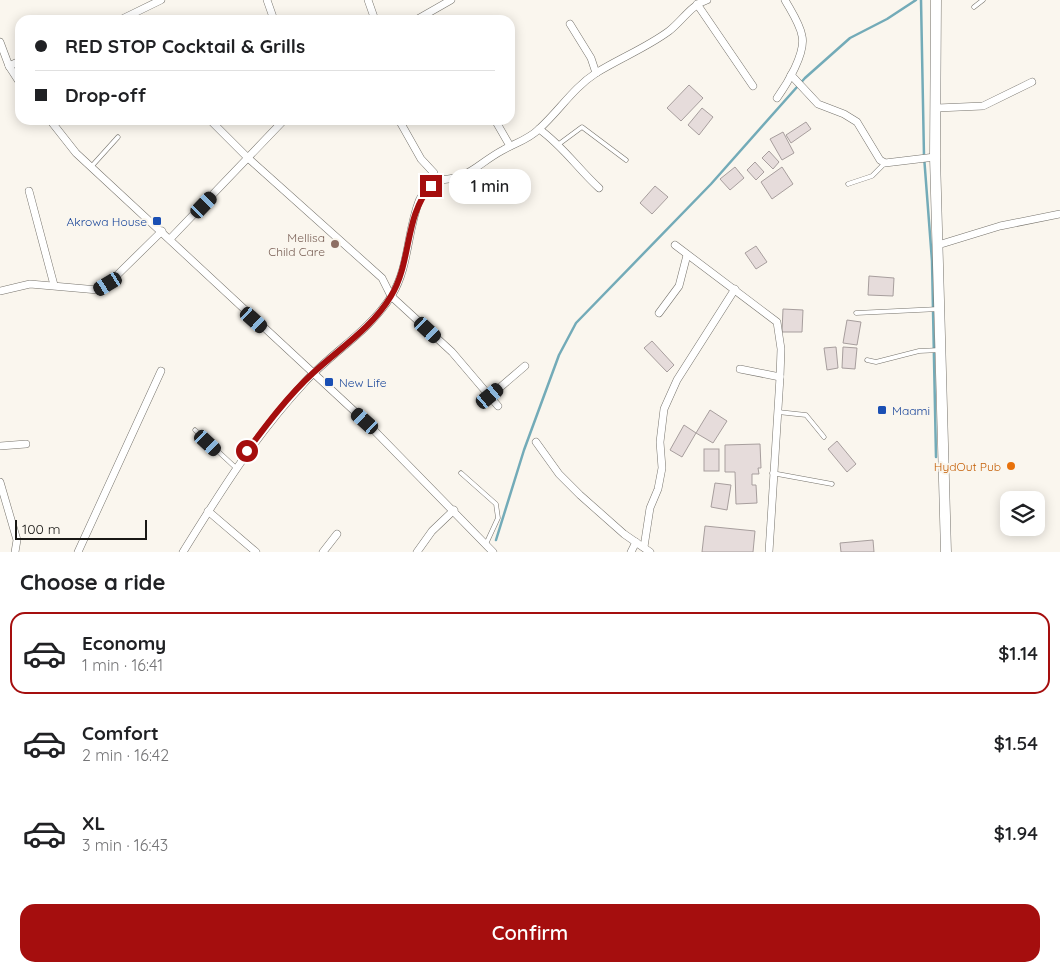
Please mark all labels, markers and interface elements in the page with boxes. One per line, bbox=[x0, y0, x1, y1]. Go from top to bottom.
text: RED STOP Cocktail & Grills bbox=[65, 34, 305, 58]
text: Drop-off bbox=[65, 83, 146, 107]
callout: 1 min bbox=[448, 168, 531, 204]
route end bbox=[420, 175, 442, 197]
text: 1 min bbox=[471, 176, 509, 196]
car bbox=[188, 189, 219, 221]
place label: Akrowa House bbox=[66, 214, 147, 229]
marker: Akrowa House bbox=[151, 215, 163, 227]
place label: Mellisa Child Care bbox=[268, 230, 325, 259]
marker: Mellisa Child Care bbox=[329, 238, 341, 250]
car bbox=[91, 270, 124, 298]
car bbox=[237, 304, 270, 336]
car bbox=[411, 314, 444, 346]
place label: New Life bbox=[339, 375, 387, 390]
marker: New Life bbox=[323, 376, 335, 388]
car bbox=[473, 381, 506, 411]
place label: Maami bbox=[892, 403, 930, 418]
marker: Maami bbox=[876, 404, 888, 416]
car bbox=[348, 405, 381, 437]
car bbox=[191, 427, 224, 459]
route start bbox=[236, 440, 258, 462]
place label: HydOut Pub bbox=[934, 459, 1001, 474]
marker: HydOut Pub bbox=[1005, 460, 1017, 472]
map controls bbox=[1000, 491, 1045, 536]
button: layers bbox=[1000, 491, 1045, 536]
scale bar bbox=[15, 517, 148, 540]
text: 100 m bbox=[22, 520, 60, 538]
text: Choose a ride bbox=[20, 568, 165, 596]
icon: car bbox=[22, 631, 67, 676]
text: Economy bbox=[82, 631, 166, 655]
text: $1.14 bbox=[998, 641, 1038, 665]
text: 1 min · 16:41 bbox=[82, 655, 163, 675]
icon: car bbox=[22, 721, 67, 766]
text: Comfort bbox=[82, 721, 159, 745]
text: $1.54 bbox=[994, 731, 1038, 755]
text: 2 min · 16:42 bbox=[82, 745, 169, 765]
icon: car bbox=[22, 811, 67, 856]
text: XL bbox=[82, 811, 105, 835]
text: $1.94 bbox=[994, 821, 1038, 845]
text: 3 min · 16:43 bbox=[82, 835, 168, 855]
button: Confirm bbox=[20, 904, 1040, 962]

